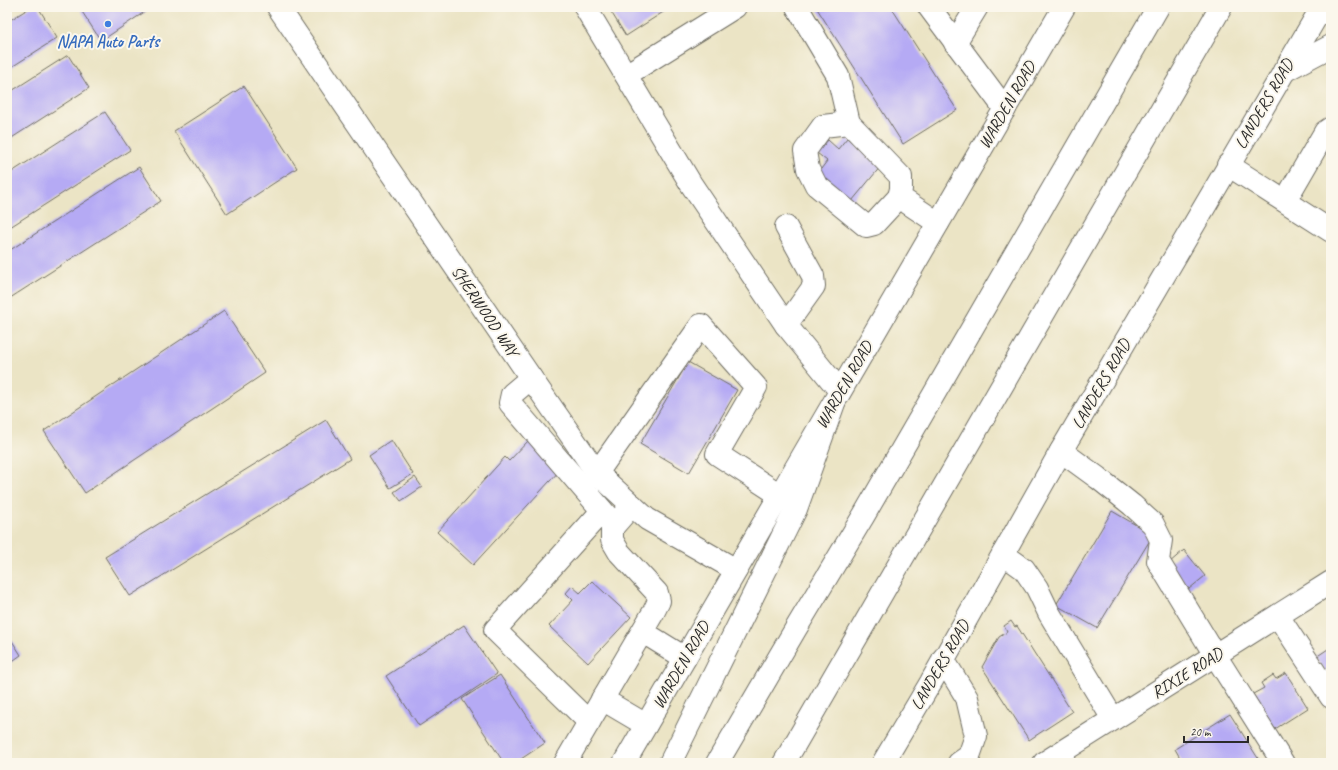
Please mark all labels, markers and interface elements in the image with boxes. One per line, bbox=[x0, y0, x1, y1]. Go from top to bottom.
marker: NAPA Auto Parts bbox=[103, 19, 113, 29]
place label: NAPA Auto Parts bbox=[57, 31, 161, 52]
street label: LANDERS ROAD bbox=[1230, 54, 1299, 152]
street label: WARDEN ROAD bbox=[974, 56, 1041, 152]
street label: SHERWOOD WAY bbox=[447, 261, 525, 363]
street label: LANDERS ROAD bbox=[1067, 334, 1136, 432]
street label: WARDEN ROAD bbox=[811, 336, 878, 432]
street label: LANDERS ROAD bbox=[906, 615, 975, 713]
street label: WARDEN ROAD bbox=[648, 616, 715, 712]
street label: RIXIE ROAD bbox=[1148, 642, 1228, 703]
scale bar bbox=[1184, 718, 1248, 744]
text: 20 m bbox=[1190, 724, 1212, 740]

